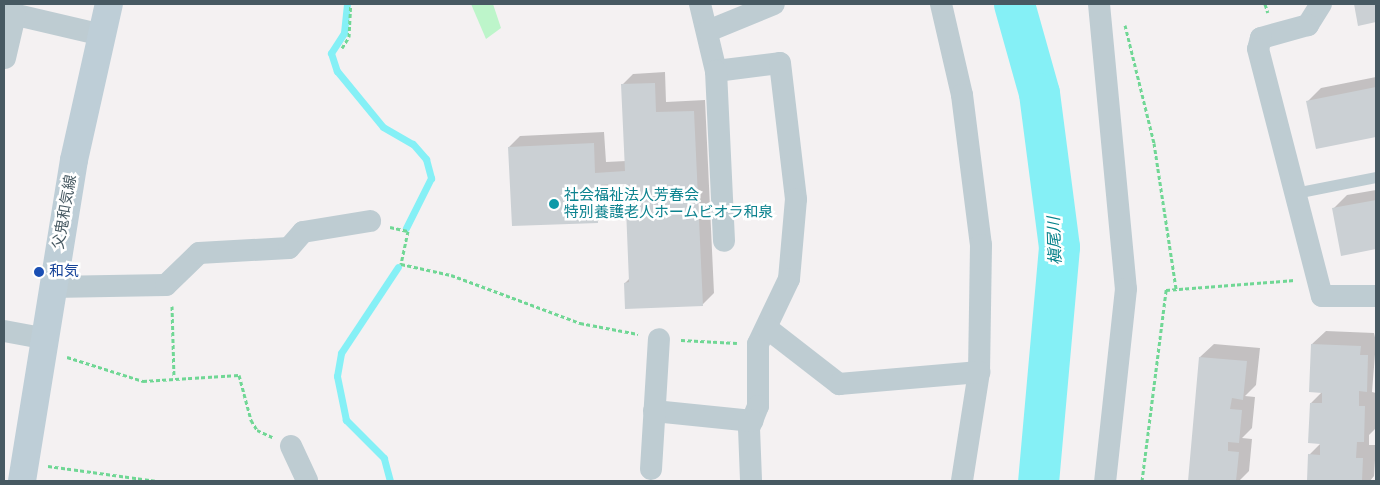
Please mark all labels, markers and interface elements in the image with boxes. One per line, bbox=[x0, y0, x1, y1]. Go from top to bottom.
street label: 父鬼和気線 bbox=[50, 174, 80, 250]
place label: 社会福祉法人芳春会 特別養護老人ホームビオラ和泉 bbox=[564, 186, 774, 221]
marker: 社会福祉法人芳春会 特別養護老人ホームビオラ和泉 bbox=[548, 198, 560, 210]
water label: 槇尾川 bbox=[1045, 217, 1065, 265]
place label: 和気 bbox=[49, 263, 79, 281]
marker: 和気 bbox=[33, 266, 45, 278]

